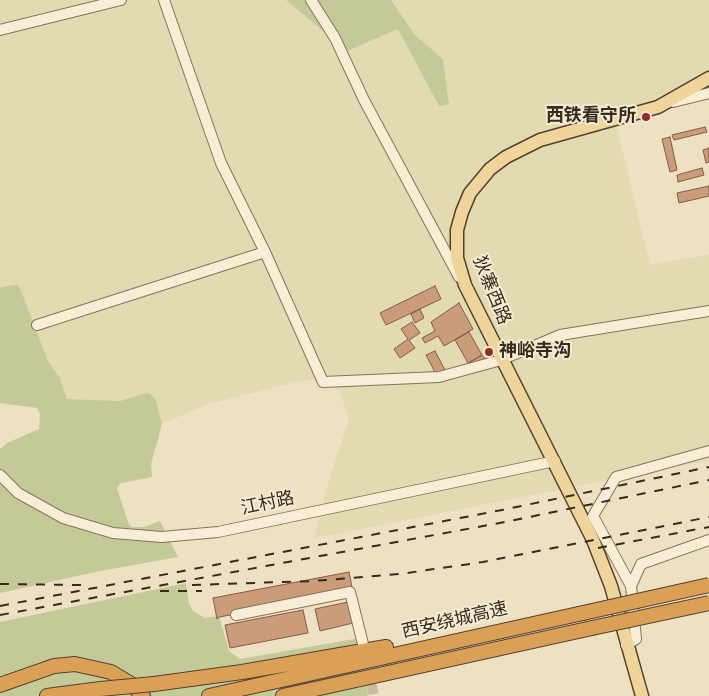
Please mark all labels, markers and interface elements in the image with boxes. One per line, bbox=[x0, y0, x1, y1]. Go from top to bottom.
place label: 西铁看守所 bbox=[546, 106, 636, 128]
marker: 西铁看守所 bbox=[640, 111, 652, 123]
street label: 狄寨西路 bbox=[467, 254, 513, 328]
place label: 神峪寺沟 bbox=[499, 341, 571, 363]
marker: 神峪寺沟 bbox=[483, 346, 495, 358]
street label: 江村路 bbox=[239, 489, 297, 521]
street label: 西安绕城高速 bbox=[400, 599, 510, 645]

